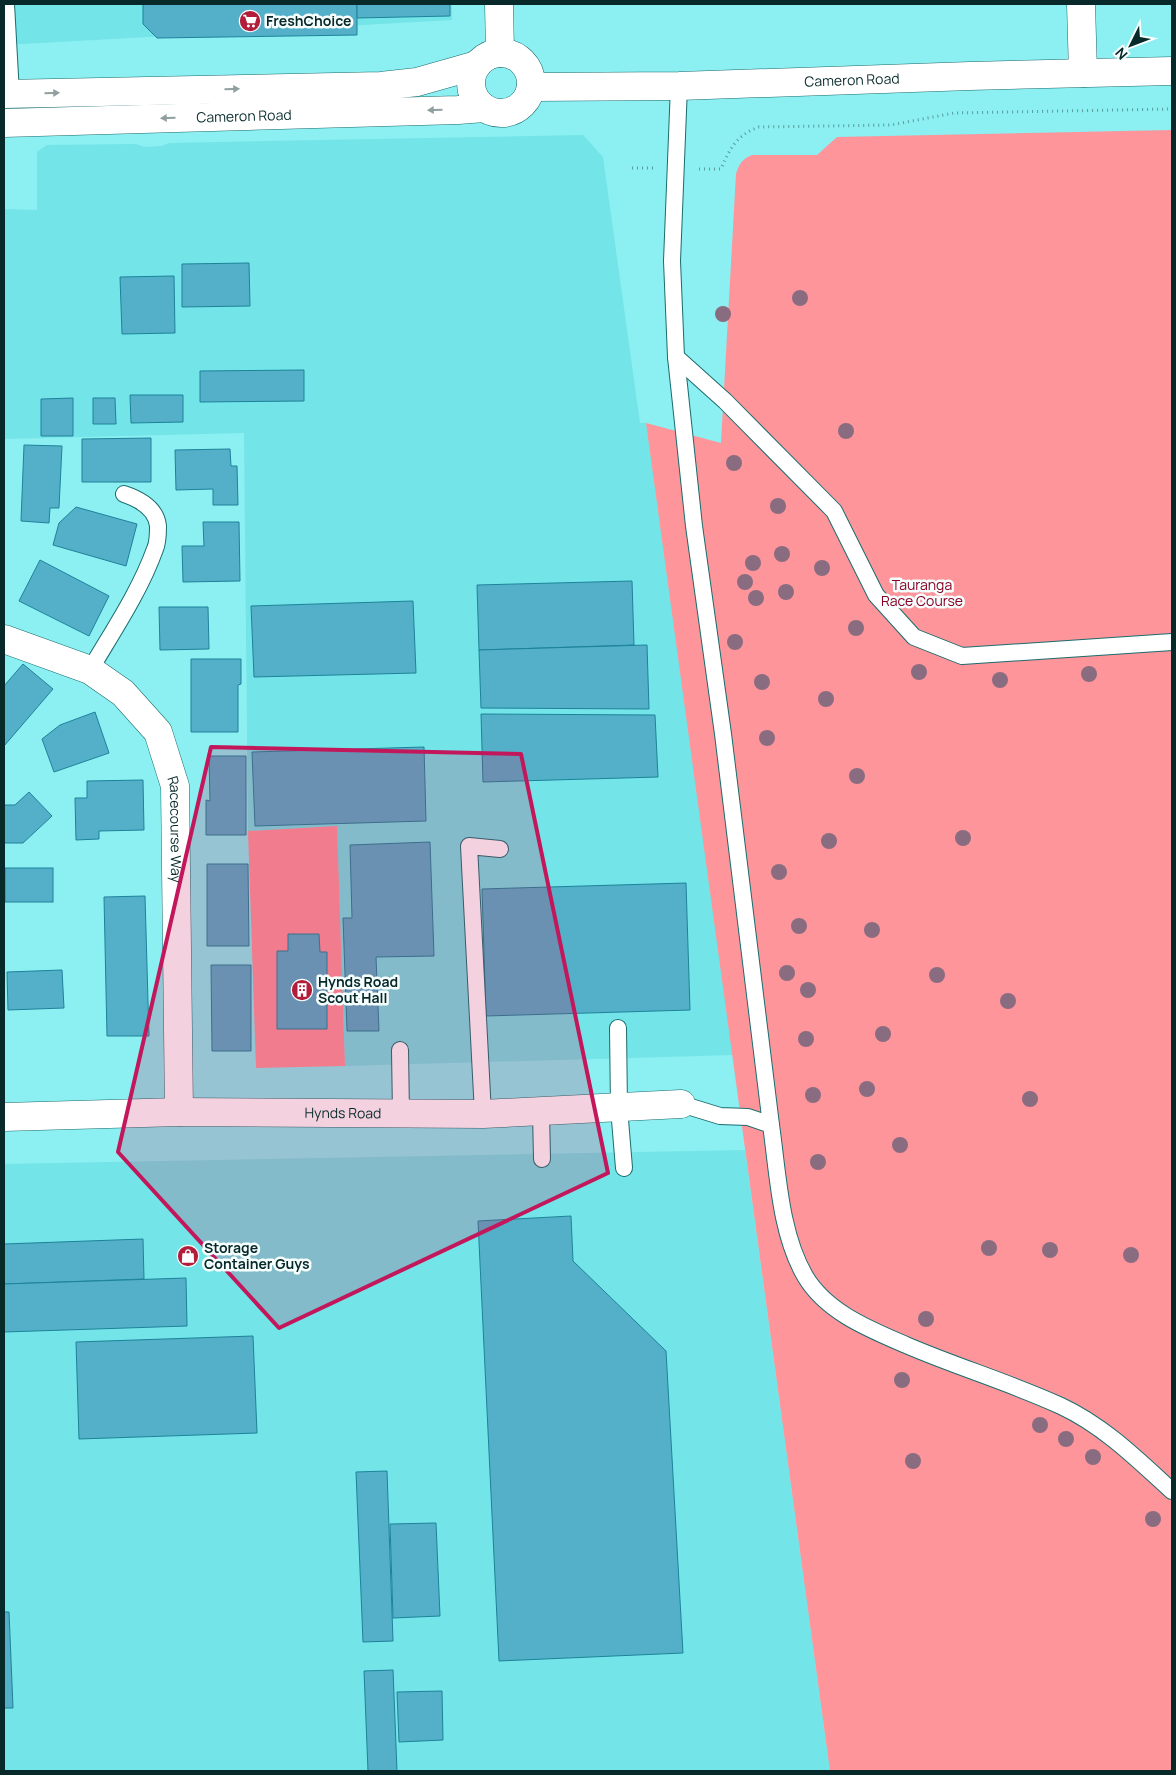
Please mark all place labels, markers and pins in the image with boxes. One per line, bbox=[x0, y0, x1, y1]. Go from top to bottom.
supermarket icon: FreshChoice bbox=[238, 9, 262, 33]
place label: FreshChoice bbox=[266, 11, 352, 30]
place label: Hynds Road Scout Hall bbox=[318, 972, 398, 1007]
building icon: Hynds Road Scout Hall bbox=[290, 978, 314, 1002]
place label: Storage Container Guys bbox=[204, 1238, 310, 1273]
shop icon: Storage Container Guys bbox=[176, 1244, 200, 1268]

